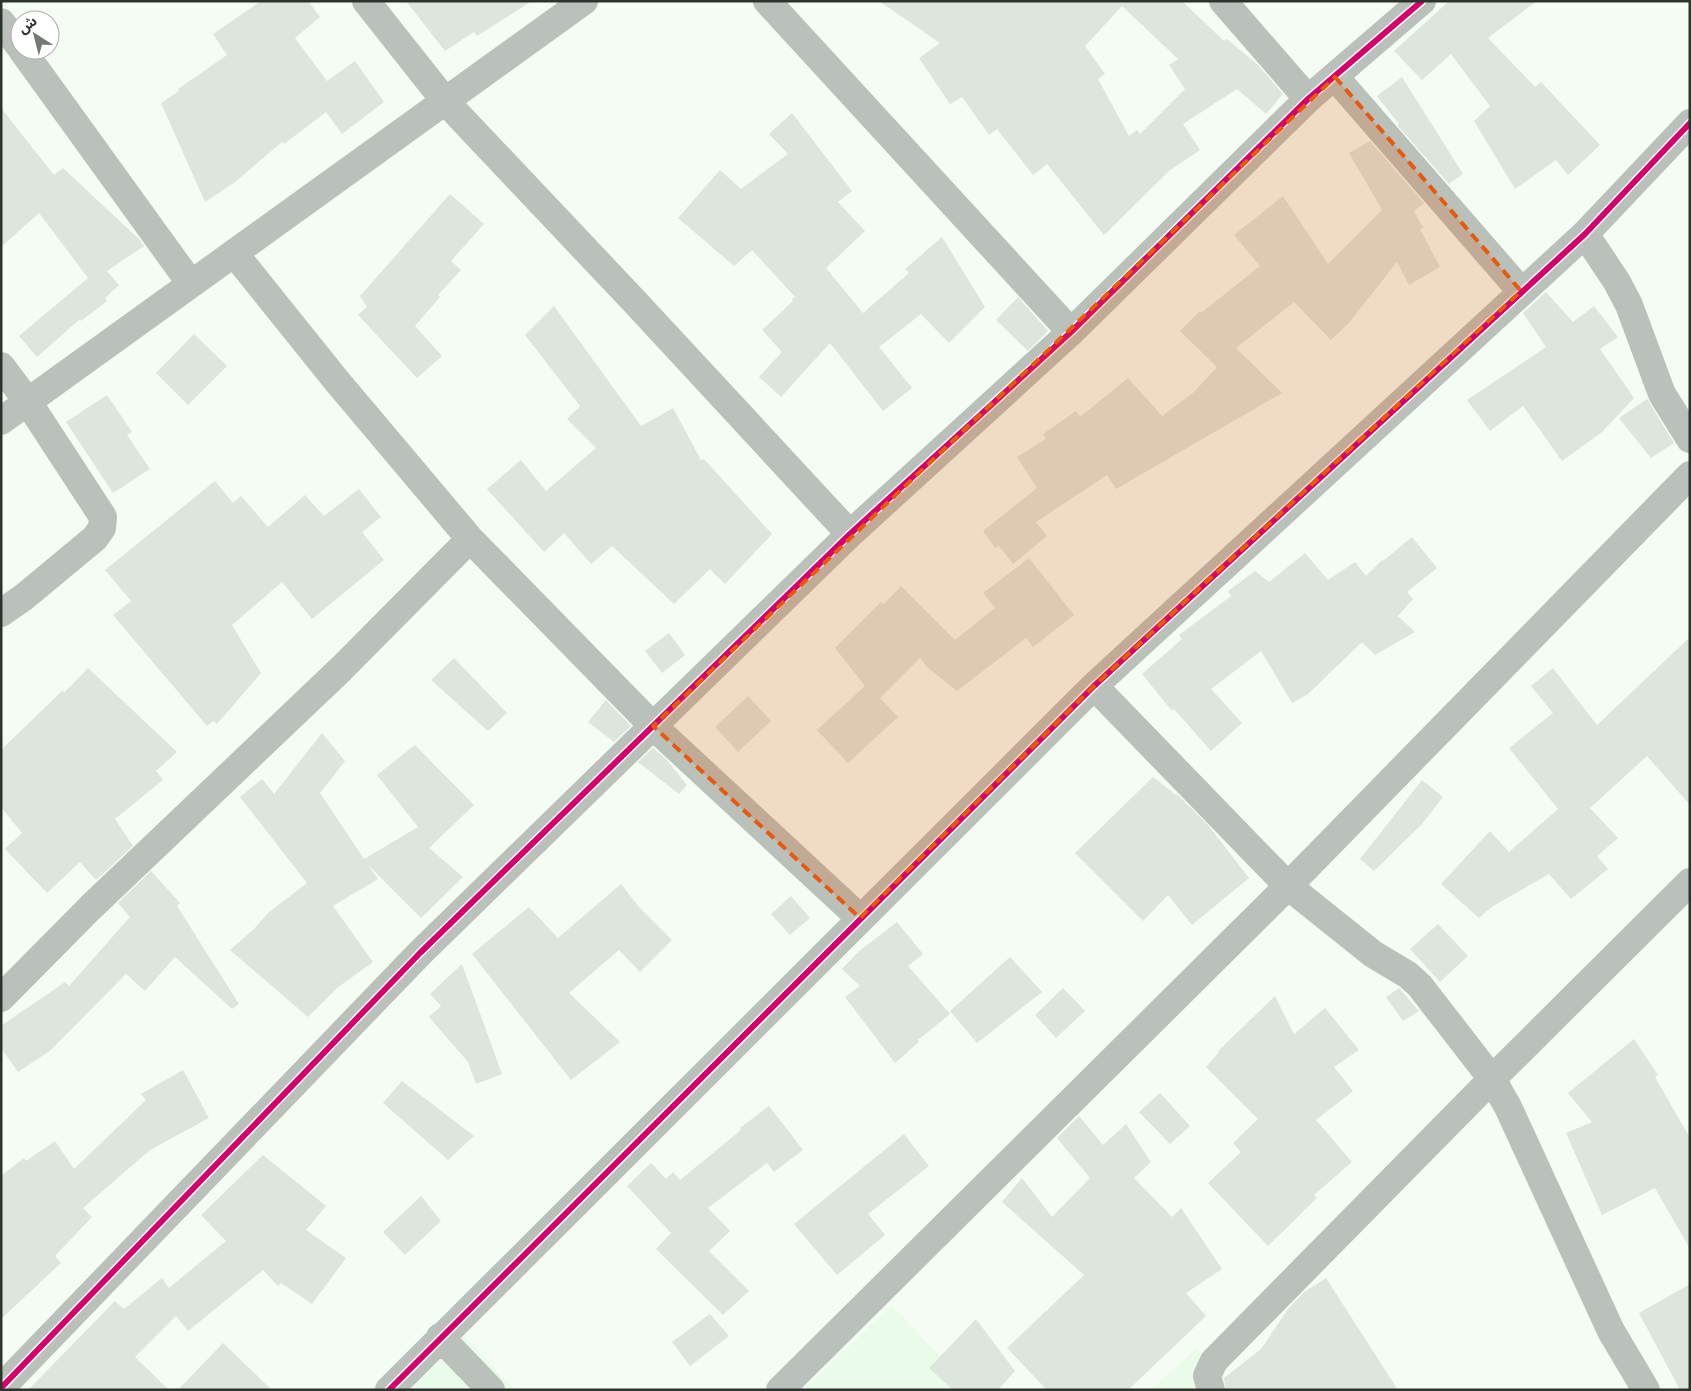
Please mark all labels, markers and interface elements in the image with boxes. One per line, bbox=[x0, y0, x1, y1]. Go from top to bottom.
north arrow bbox=[10, 10, 60, 60]
text: ش bbox=[14, 11, 41, 38]

